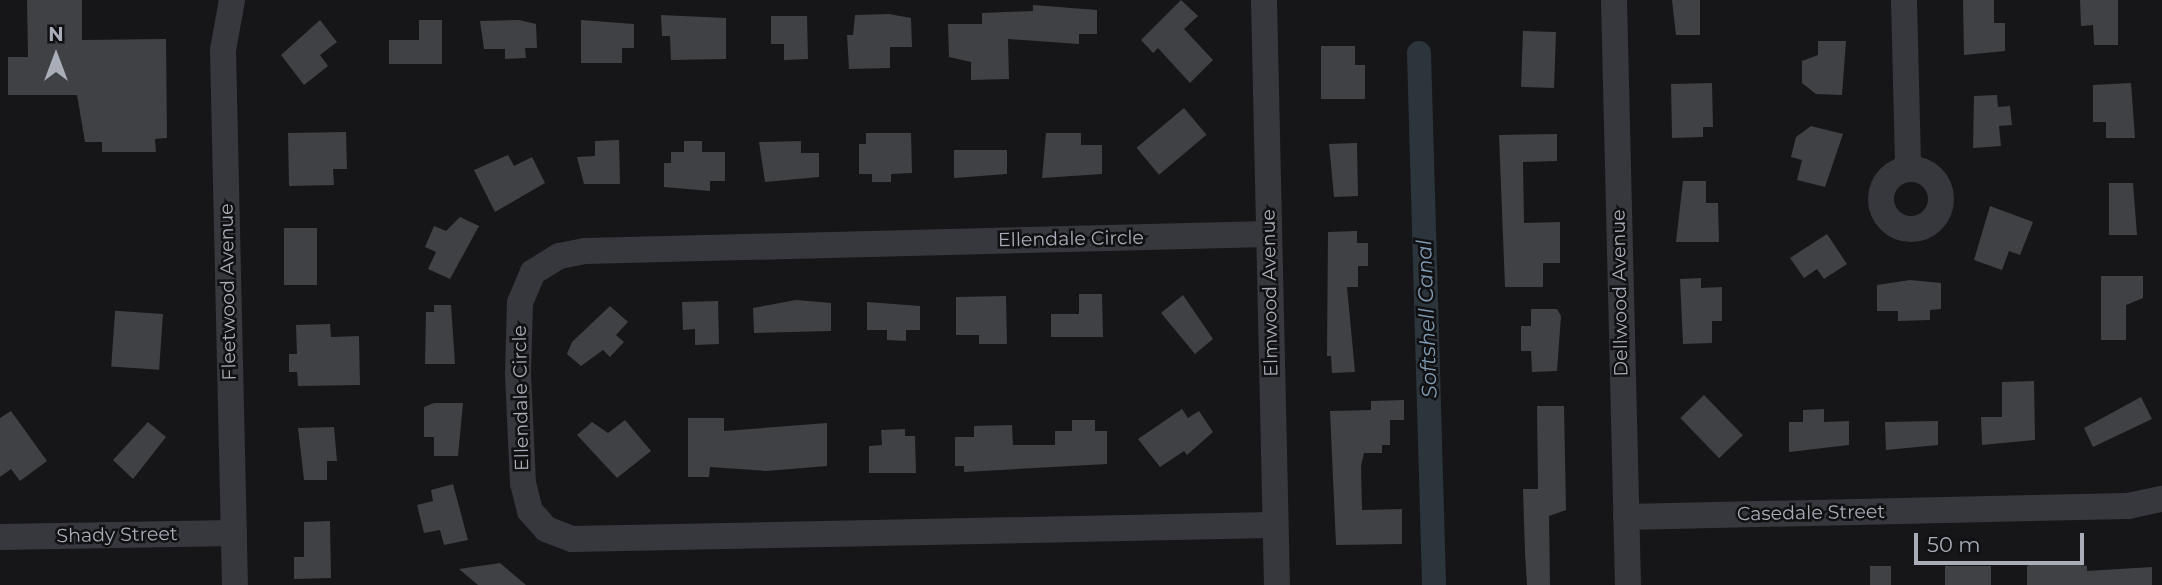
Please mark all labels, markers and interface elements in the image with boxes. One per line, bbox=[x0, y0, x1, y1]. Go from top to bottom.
north arrow bbox=[21, 21, 91, 91]
text: N bbox=[48, 23, 64, 46]
street label: Fleetwood Avenue bbox=[215, 203, 241, 381]
street label: Elmwood Avenue bbox=[1257, 209, 1283, 377]
street label: Dellwood Avenue bbox=[1607, 209, 1633, 377]
street label: Ellendale Circle bbox=[998, 226, 1144, 252]
water label: Softshell Canal bbox=[1412, 239, 1442, 399]
street label: Ellendale Circle bbox=[508, 325, 534, 471]
street label: Casedale Street bbox=[1737, 500, 1885, 526]
scale bar bbox=[1917, 518, 2087, 562]
street label: Shady Street bbox=[56, 523, 178, 547]
text: 50 m bbox=[1927, 532, 1981, 557]

